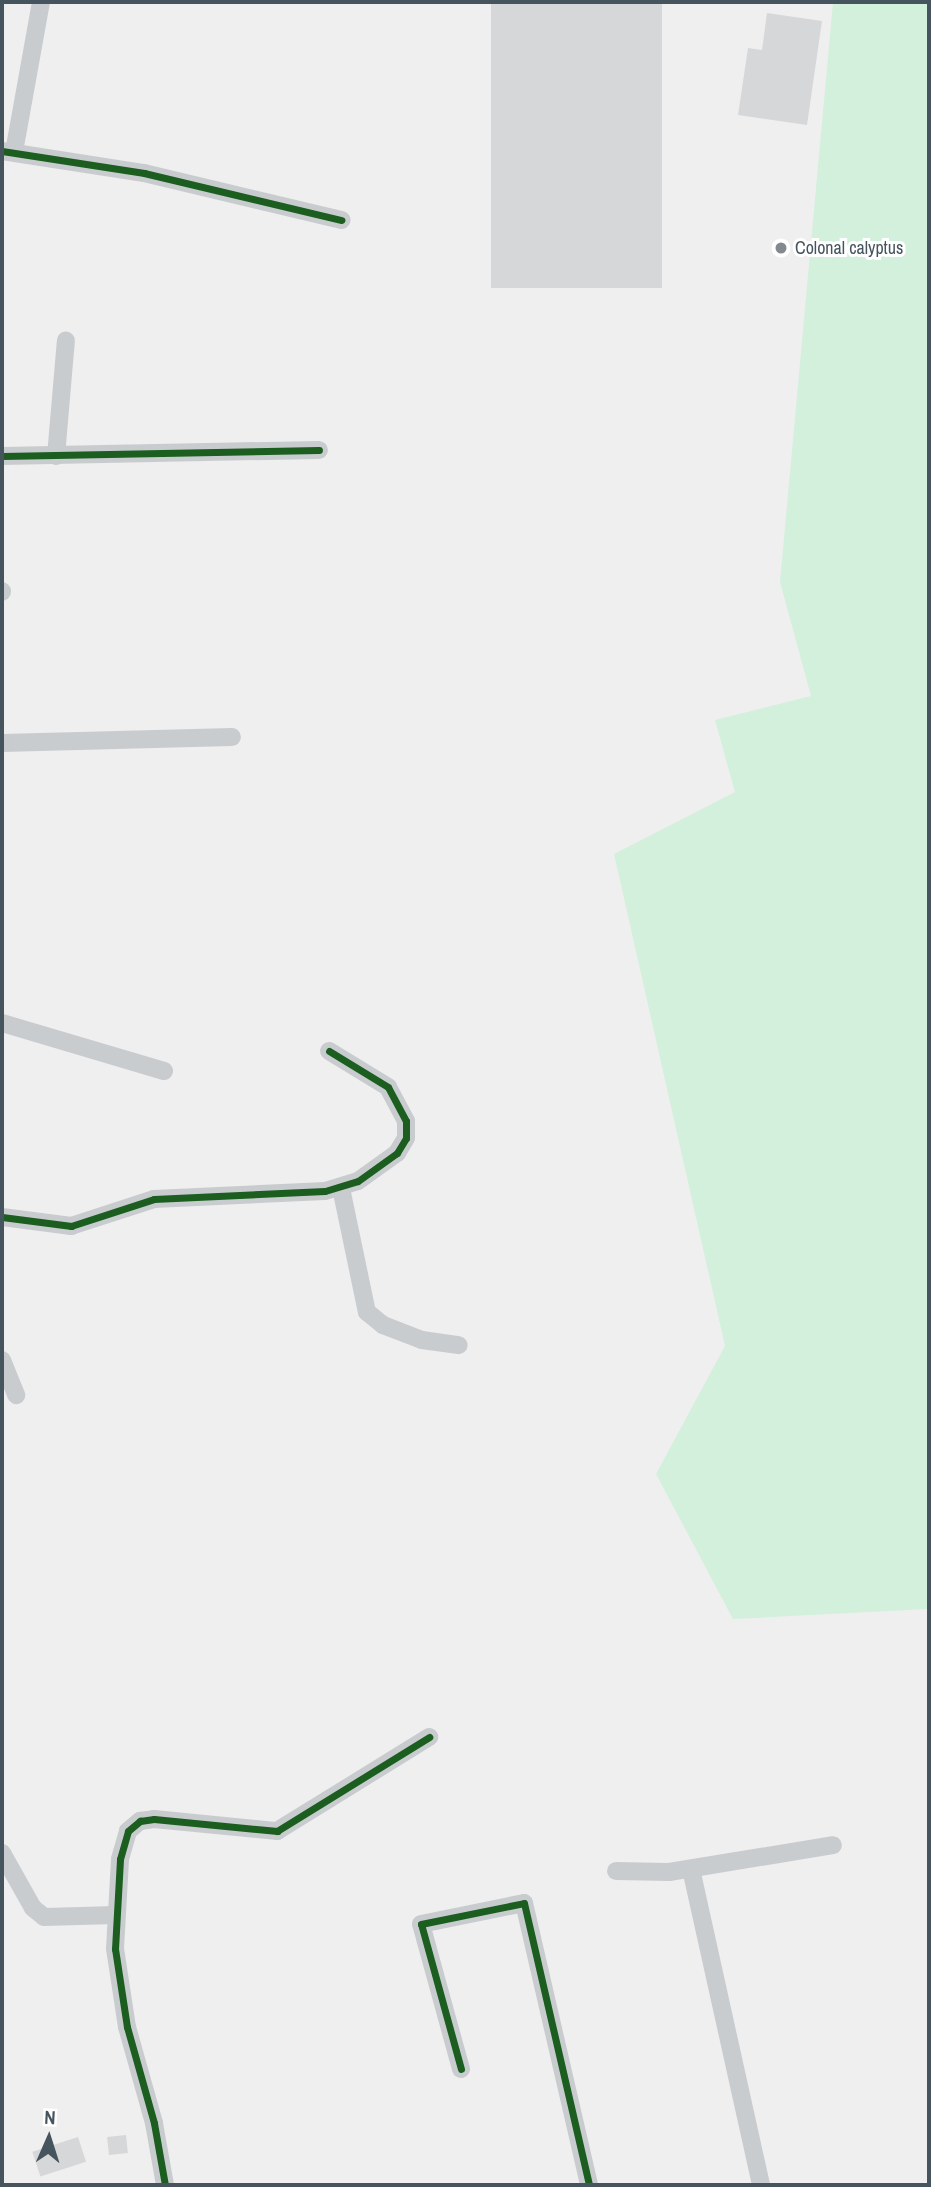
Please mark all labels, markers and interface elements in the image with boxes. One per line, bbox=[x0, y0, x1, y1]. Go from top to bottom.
place label: Colonal calyptus bbox=[795, 237, 903, 259]
marker: Colonal calyptus bbox=[773, 240, 789, 256]
north arrow bbox=[14, 2103, 84, 2173]
text: N bbox=[44, 2104, 56, 2130]

